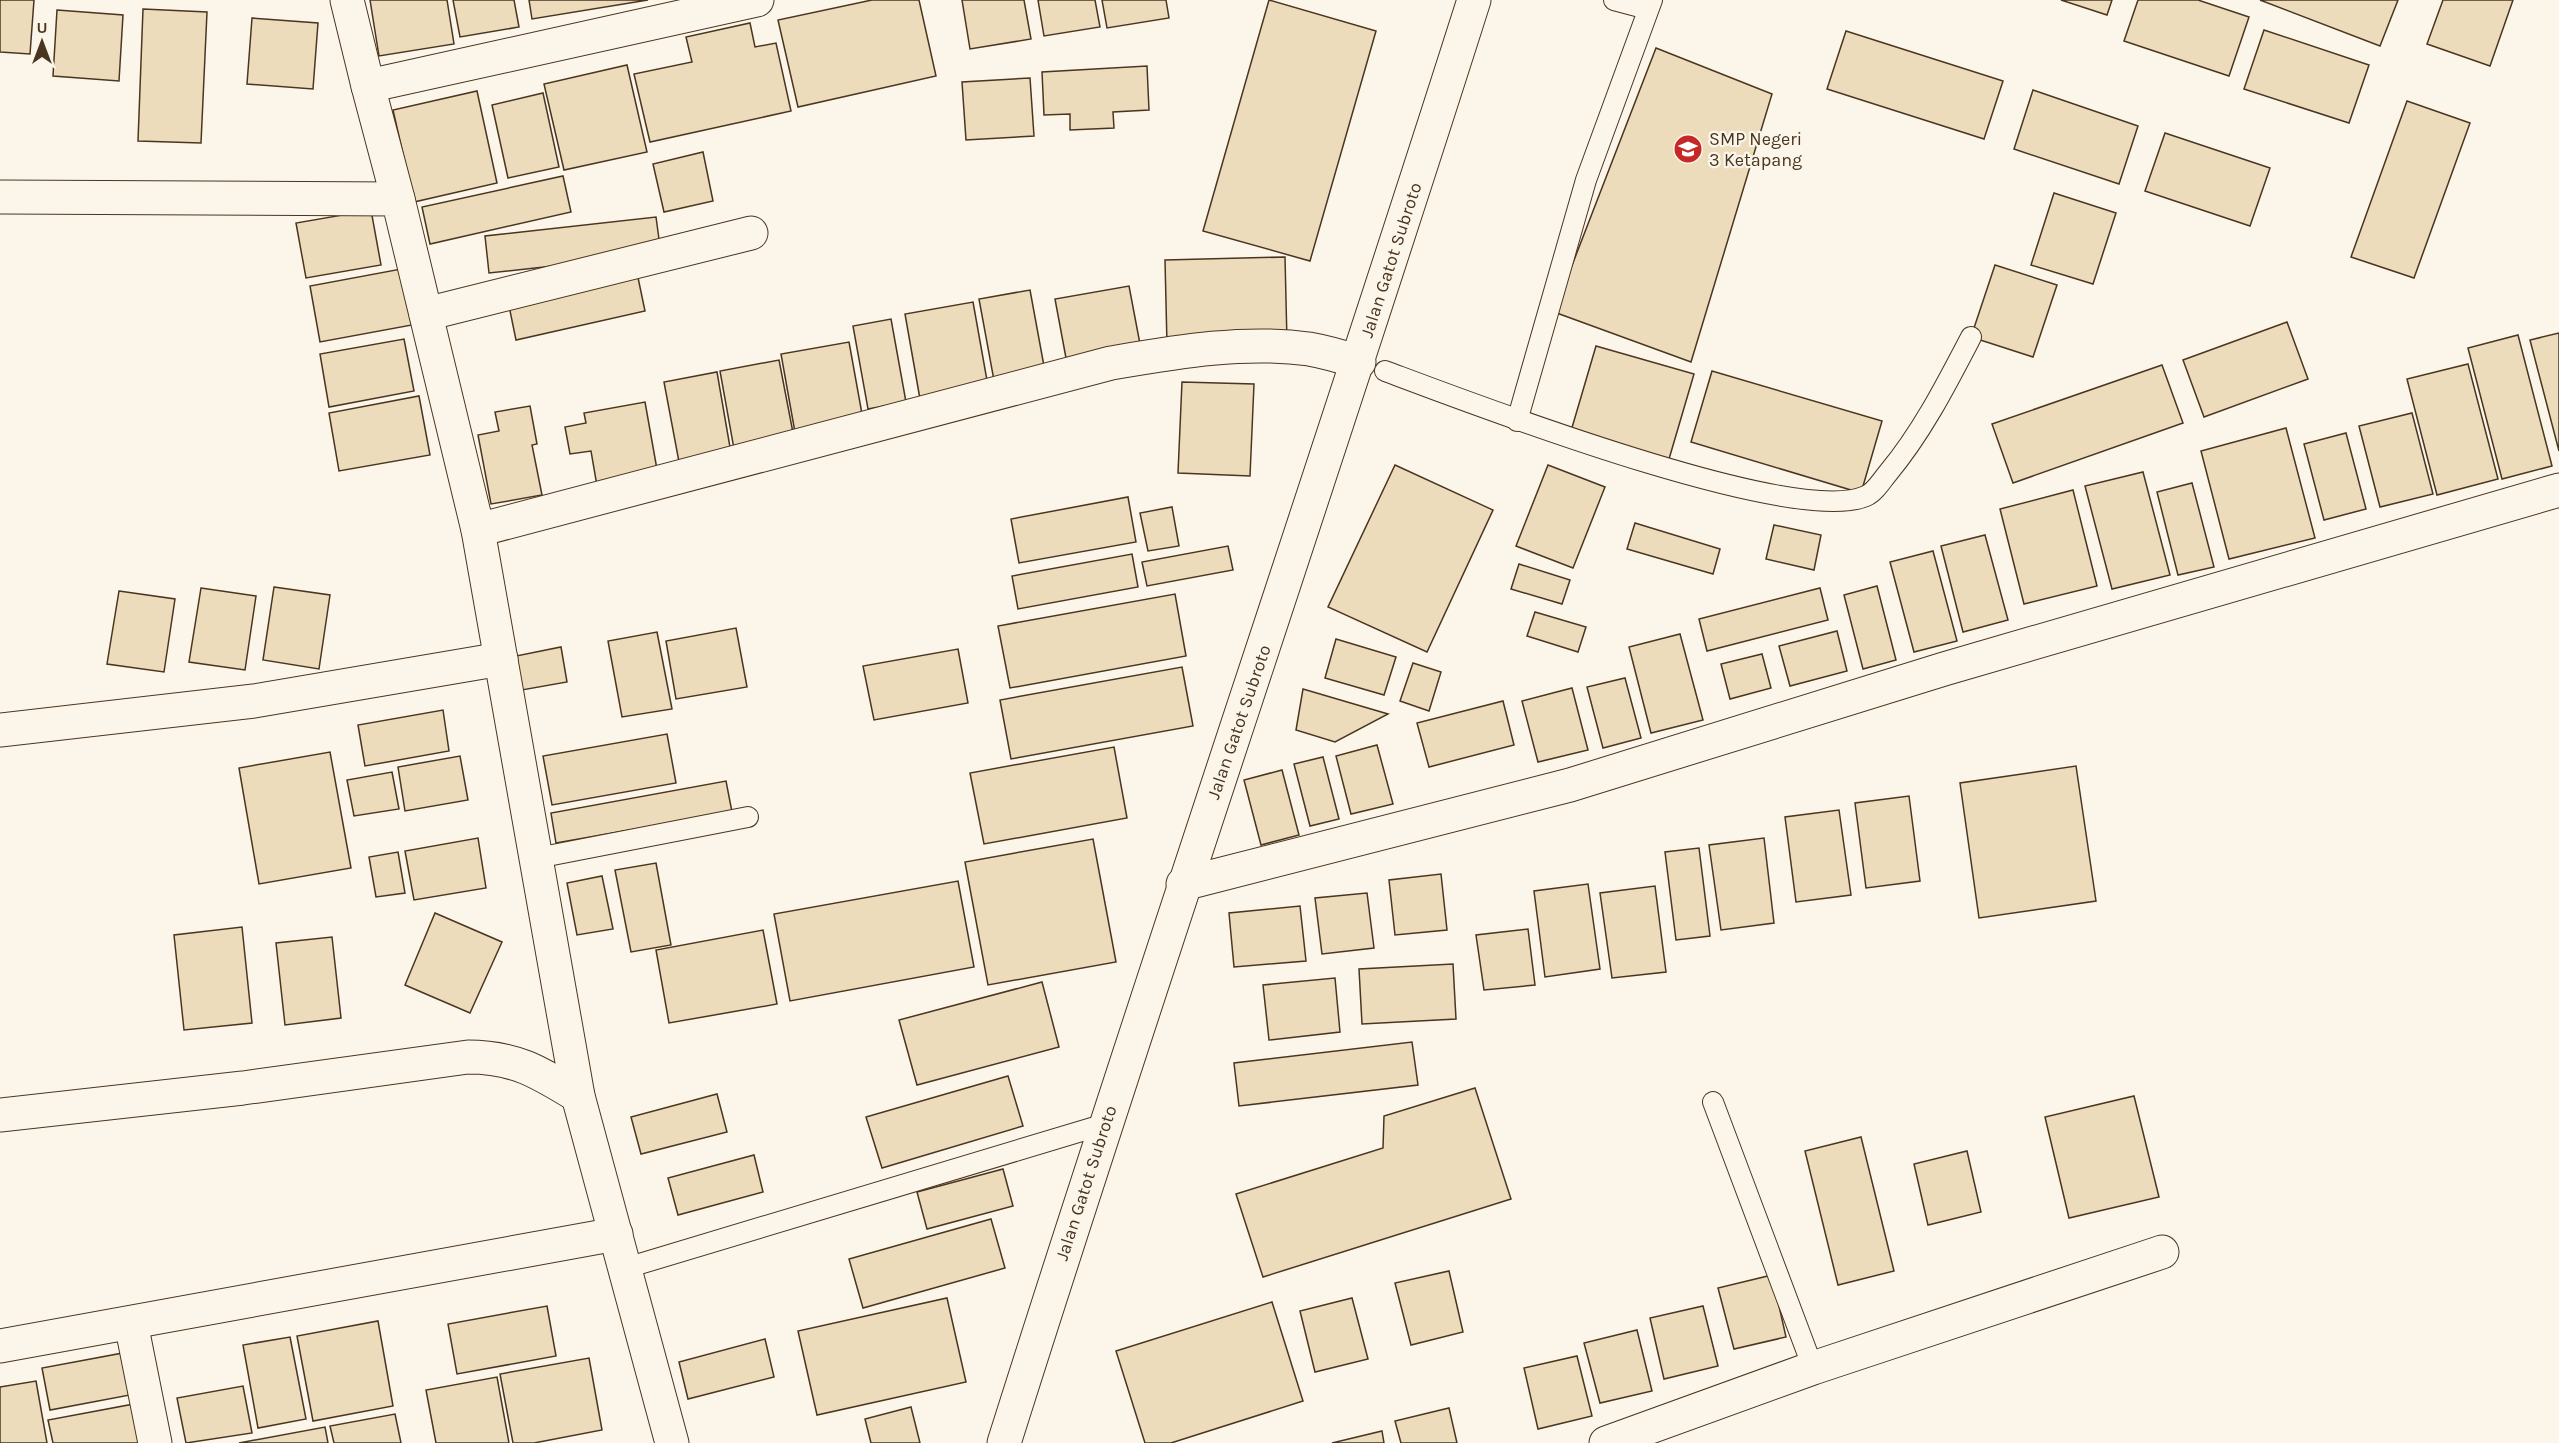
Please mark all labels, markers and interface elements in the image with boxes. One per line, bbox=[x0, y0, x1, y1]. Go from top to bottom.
north arrow bbox=[12, 12, 72, 72]
text: U bbox=[36, 18, 48, 37]
place label: SMP Negeri 3 Ketapang bbox=[1709, 128, 1802, 171]
school or university icon: SMP Negeri 3 Ketapang bbox=[1672, 133, 1704, 165]
street label: Jalan Gatot Subroto bbox=[1356, 180, 1426, 340]
street label: Jalan Gatot Subroto bbox=[1202, 642, 1276, 802]
street label: Jalan Gatot Subroto bbox=[1051, 1103, 1121, 1263]

